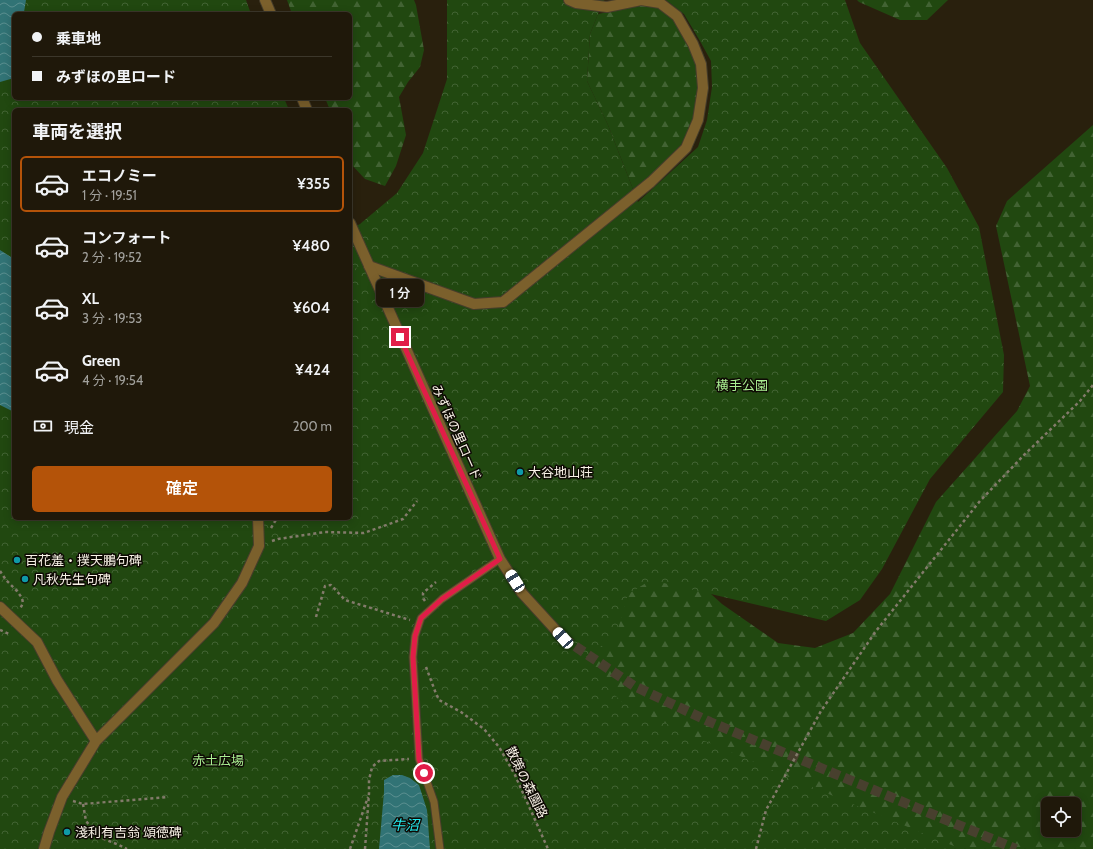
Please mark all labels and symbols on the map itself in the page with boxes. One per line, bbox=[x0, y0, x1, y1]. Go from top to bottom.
callout: 1 分 bbox=[376, 279, 424, 307]
route end bbox=[391, 328, 409, 346]
park label: 横手公園 bbox=[716, 377, 768, 393]
street label: みずほの里ロード bbox=[429, 381, 485, 483]
place label: 大谷地山荘 bbox=[528, 464, 593, 480]
marker: 大谷地山荘 bbox=[515, 467, 525, 477]
place label: 百花羞・撲天鵬句碑 bbox=[25, 552, 142, 568]
marker: 百花羞・撲天鵬句碑 bbox=[12, 555, 22, 565]
car bbox=[503, 568, 527, 594]
place label: 凡秋先生句碑 bbox=[33, 571, 111, 587]
marker: 凡秋先生句碑 bbox=[20, 574, 30, 584]
car bbox=[551, 625, 575, 651]
street label: 散策の森園路 bbox=[503, 743, 551, 821]
park label: 赤土広場 bbox=[192, 752, 244, 768]
route start bbox=[415, 764, 433, 782]
water label: 牛沼 bbox=[391, 816, 421, 834]
place label: 淺利有吉翁 頌徳碑 bbox=[75, 824, 182, 840]
marker: 淺利有吉翁 頌徳碑 bbox=[62, 827, 72, 837]

